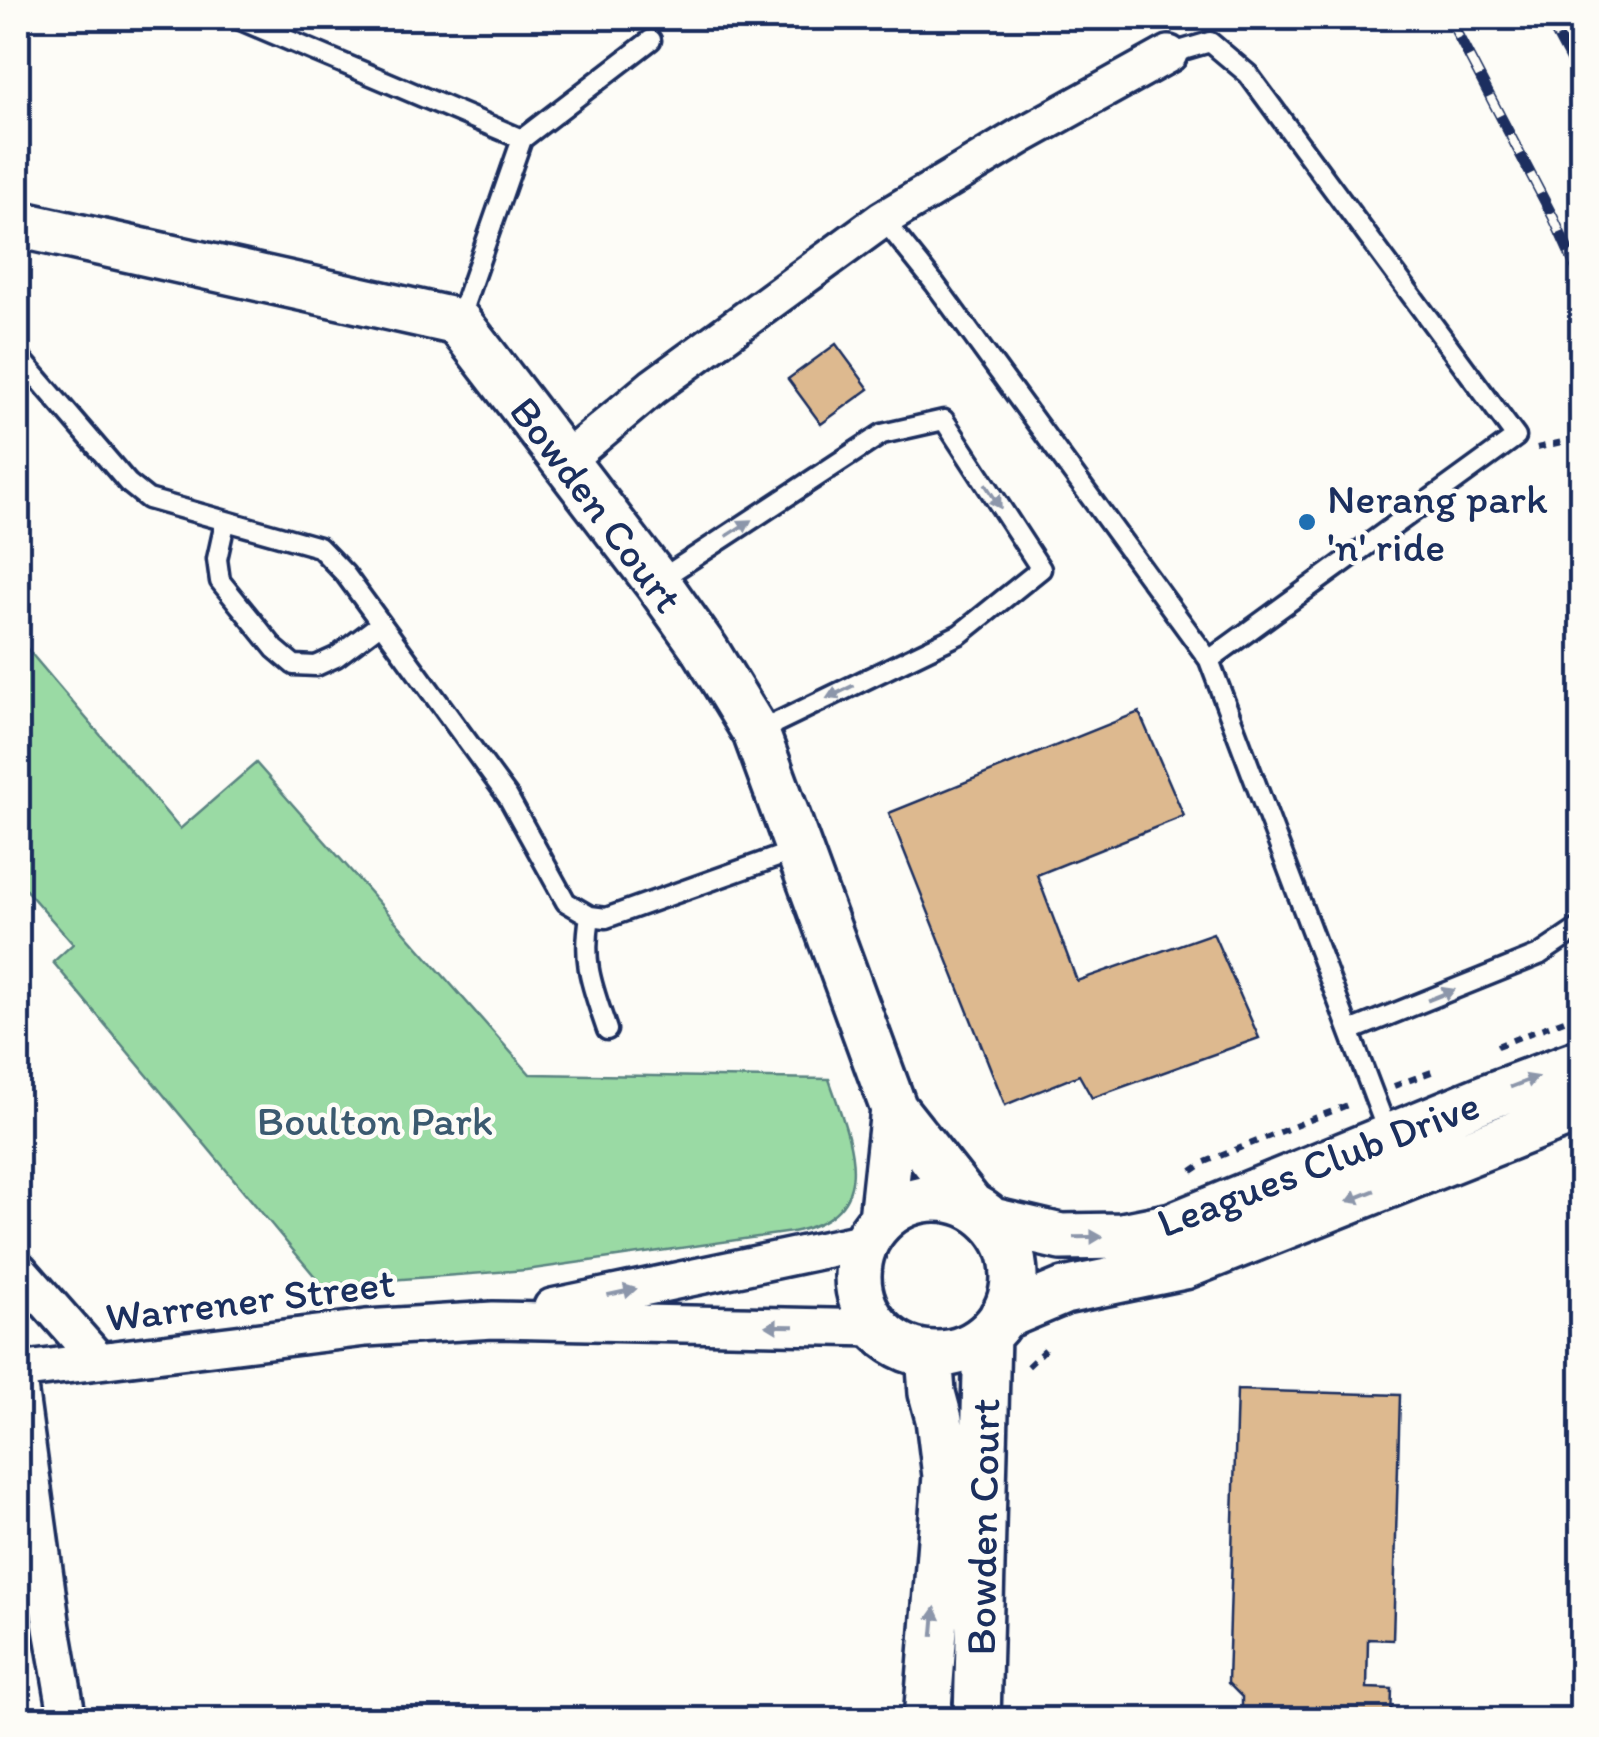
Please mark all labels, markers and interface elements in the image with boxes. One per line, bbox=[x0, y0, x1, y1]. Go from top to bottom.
street label: Bowden Court bbox=[499, 386, 694, 622]
place label: Nerang park 'n' ride bbox=[1327, 473, 1548, 572]
one-way arrow bbox=[984, 482, 1002, 509]
marker: Nerang park 'n' ride bbox=[1296, 511, 1318, 533]
one-way arrow bbox=[725, 520, 752, 538]
one-way arrow bbox=[825, 683, 854, 700]
one-way arrow bbox=[1426, 986, 1456, 1002]
one-way arrow bbox=[1509, 1074, 1539, 1090]
street label: Leagues Club Drive bbox=[1150, 1079, 1486, 1248]
park label: Boulton Park bbox=[257, 1095, 493, 1146]
one-way arrow bbox=[1346, 1188, 1376, 1204]
one-way arrow bbox=[1072, 1228, 1104, 1244]
street label: Warrener Street bbox=[103, 1256, 397, 1343]
one-way arrow bbox=[607, 1284, 638, 1300]
one-way arrow bbox=[763, 1318, 795, 1334]
street label: Bowden Court bbox=[955, 1398, 1010, 1656]
one-way arrow bbox=[927, 1606, 943, 1638]

